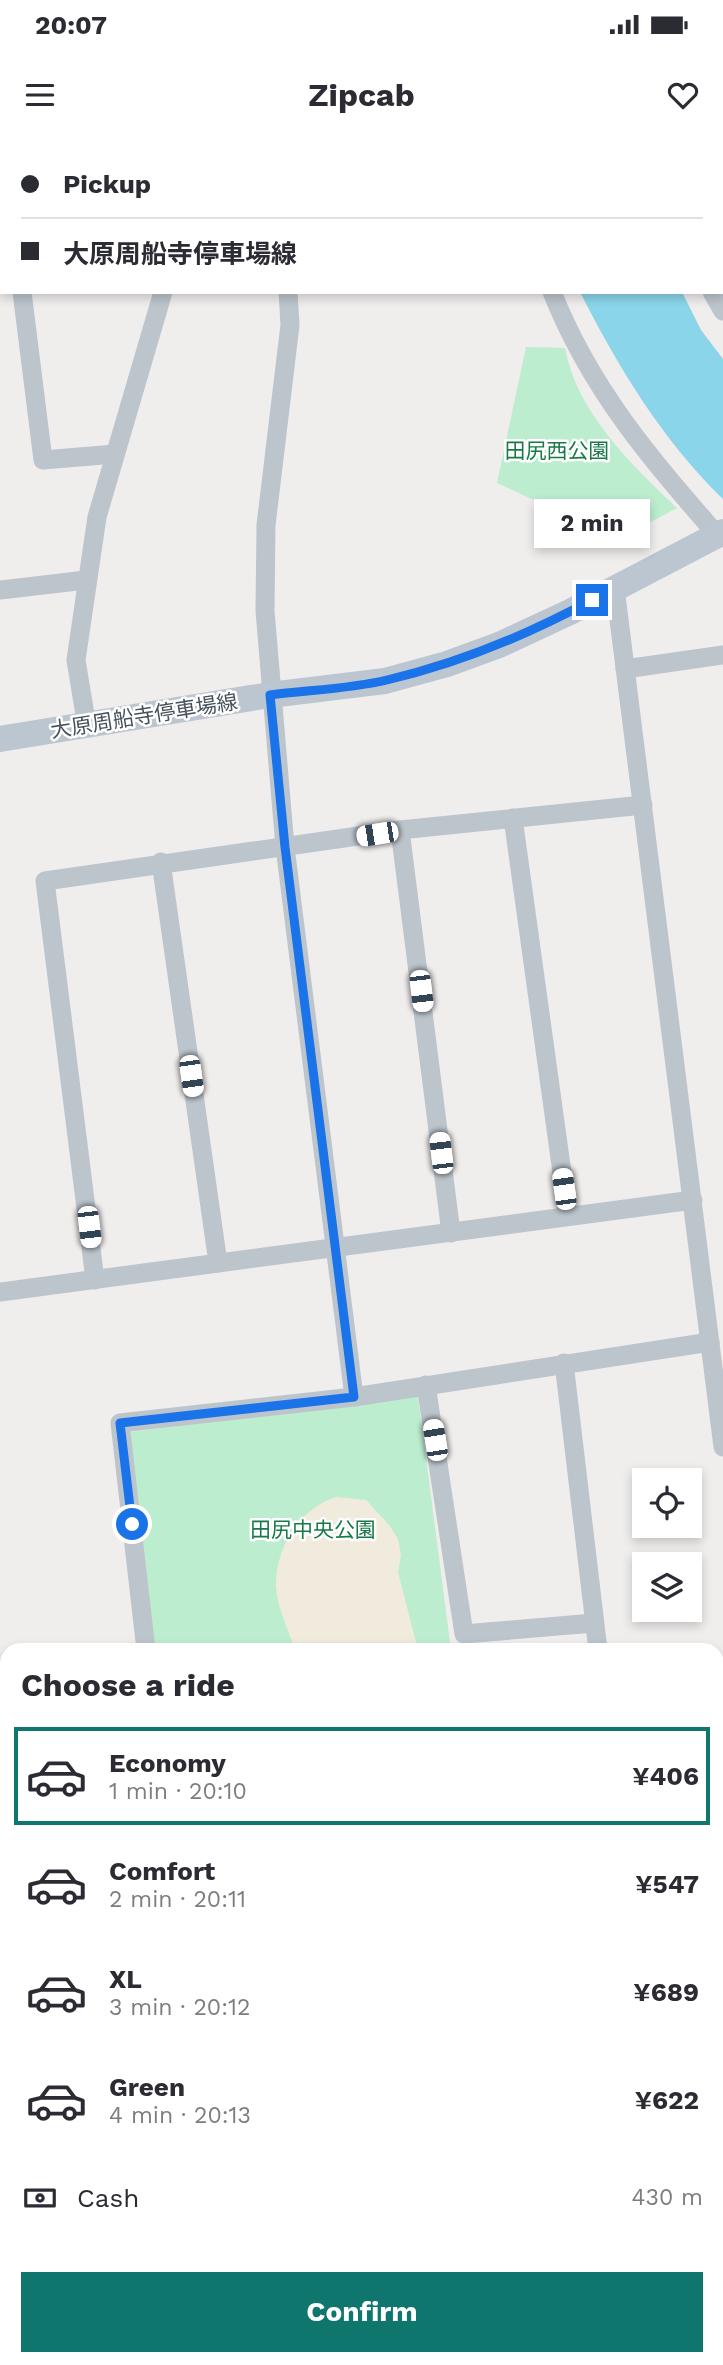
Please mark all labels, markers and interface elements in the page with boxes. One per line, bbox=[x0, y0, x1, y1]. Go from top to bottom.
text: 20:07 bbox=[35, 10, 107, 40]
icon: menu bbox=[21, 76, 59, 114]
text: Zipcab bbox=[308, 76, 415, 114]
icon: heart bbox=[664, 76, 702, 114]
text: Pickup bbox=[63, 169, 151, 199]
text: 大原周船寺停車場線 bbox=[63, 239, 297, 269]
park label: 田尻西公園 bbox=[505, 438, 610, 463]
callout: 2 min bbox=[534, 498, 650, 547]
text: 2 min bbox=[561, 510, 623, 537]
route end bbox=[576, 584, 608, 616]
street label: 大原周船寺停車場線 bbox=[49, 688, 239, 743]
car bbox=[355, 820, 400, 848]
car bbox=[409, 969, 434, 1013]
car bbox=[178, 1054, 205, 1098]
car bbox=[429, 1131, 454, 1175]
car bbox=[551, 1167, 578, 1211]
car bbox=[77, 1205, 102, 1249]
car bbox=[422, 1418, 449, 1462]
map controls bbox=[632, 1468, 702, 1622]
button: locate bbox=[632, 1468, 702, 1538]
route start bbox=[116, 1508, 148, 1540]
park label: 田尻中央公園 bbox=[250, 1517, 376, 1542]
button: layers bbox=[632, 1552, 702, 1622]
text: Choose a ride bbox=[21, 1666, 235, 1704]
icon: car bbox=[25, 1745, 88, 1808]
text: Economy bbox=[109, 1748, 226, 1778]
text: ¥406 bbox=[632, 1761, 699, 1791]
text: 1 min · 20:10 bbox=[109, 1778, 247, 1805]
icon: car bbox=[25, 1853, 88, 1916]
text: Comfort bbox=[109, 1856, 215, 1886]
text: ¥547 bbox=[635, 1869, 699, 1899]
text: 2 min · 20:11 bbox=[109, 1886, 246, 1913]
icon: car bbox=[25, 1961, 88, 2024]
text: XL bbox=[109, 1964, 142, 1994]
text: ¥689 bbox=[633, 1977, 699, 2007]
text: 3 min · 20:12 bbox=[109, 1994, 250, 2021]
icon: car bbox=[25, 2069, 88, 2132]
text: Green bbox=[109, 2072, 185, 2102]
text: ¥622 bbox=[635, 2085, 699, 2115]
text: 4 min · 20:13 bbox=[109, 2102, 251, 2129]
icon: cash bbox=[21, 2179, 59, 2217]
text: Cash bbox=[77, 2183, 139, 2213]
text: 430 m bbox=[631, 2184, 703, 2211]
button: Confirm bbox=[21, 2272, 703, 2352]

